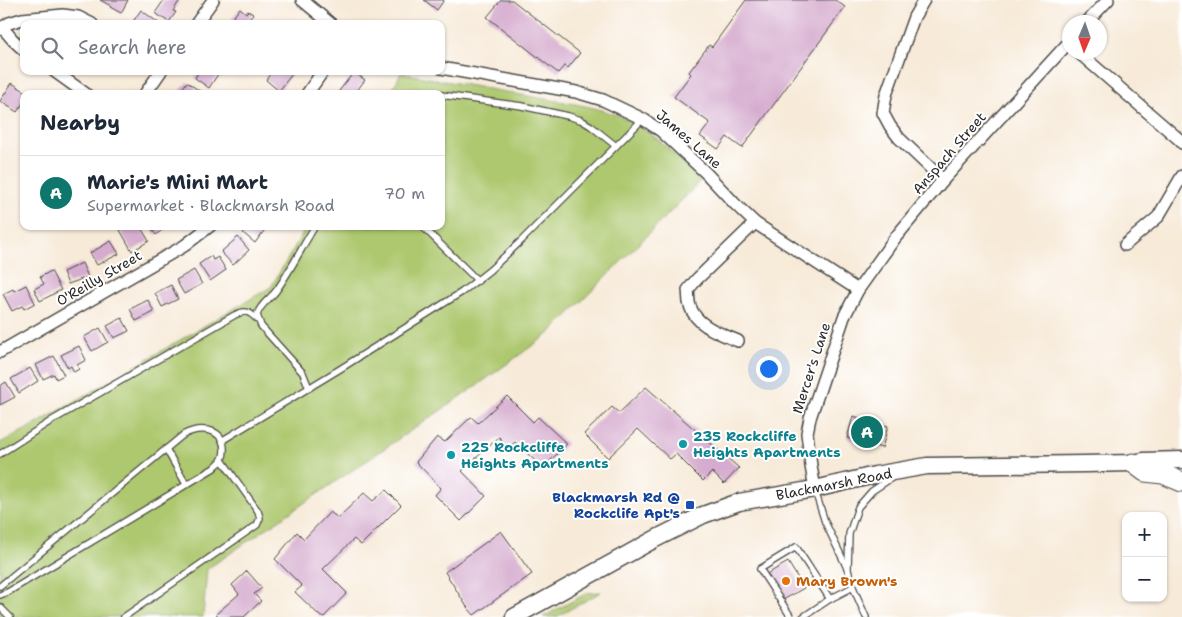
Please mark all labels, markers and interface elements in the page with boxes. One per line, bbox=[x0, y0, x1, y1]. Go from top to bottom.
north arrow bbox=[1062, 15, 1107, 60]
search box bbox=[20, 20, 445, 75]
icon: search bbox=[38, 34, 66, 62]
text: Search here bbox=[78, 35, 187, 60]
street label: James Lane bbox=[653, 106, 726, 172]
street label: Anspach Street bbox=[908, 108, 990, 198]
text: Nearby bbox=[40, 109, 120, 137]
text: Marie's Mini Mart bbox=[87, 170, 268, 195]
text: A bbox=[50, 183, 62, 204]
text: 70 m bbox=[384, 183, 425, 204]
text: Supermarket · Blackmarsh Road bbox=[87, 195, 335, 216]
street label: O'Reilly Street bbox=[53, 246, 145, 310]
street label: Mercer's Lane bbox=[788, 320, 834, 416]
your location bbox=[756, 356, 782, 382]
pin: A bbox=[851, 413, 883, 451]
place label: 235 Rockcliffe Heights Apartments bbox=[693, 427, 841, 461]
place label: 225 Rockcliffe Heights Apartments bbox=[461, 438, 609, 472]
marker: 235 Rockcliffe Heights Apartments bbox=[677, 438, 689, 450]
marker: 225 Rockcliffe Heights Apartments bbox=[445, 449, 457, 461]
street label: Blackmarsh Road bbox=[774, 464, 894, 504]
place label: Blackmarsh Rd @ Rockclife Apt's bbox=[552, 488, 680, 522]
marker: Blackmarsh Rd @ Rockclife Apt's bbox=[684, 499, 696, 511]
map controls bbox=[1122, 512, 1167, 602]
button: + bbox=[1122, 512, 1167, 557]
button: − bbox=[1122, 557, 1167, 602]
place label: Mary Brown's bbox=[796, 572, 897, 590]
marker: Mary Brown's bbox=[780, 575, 792, 587]

